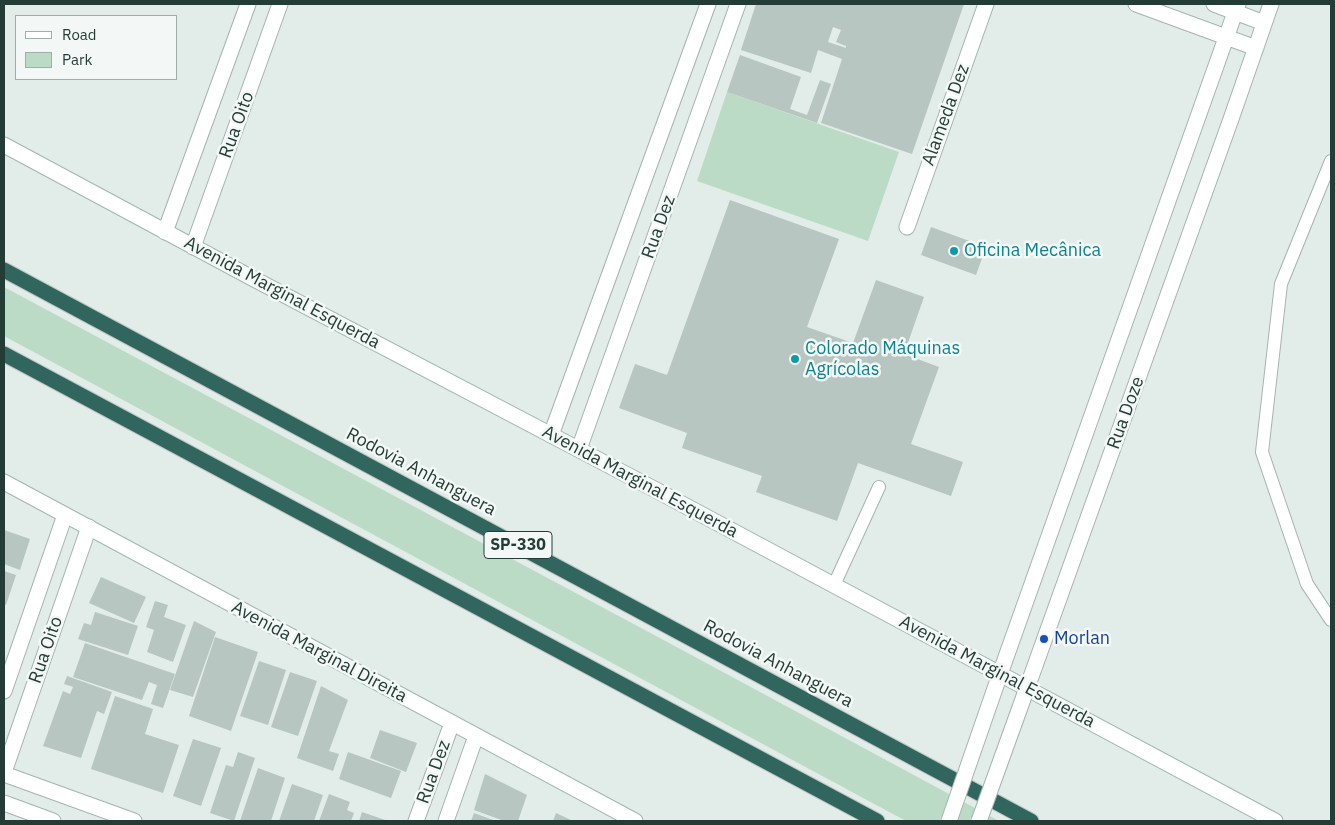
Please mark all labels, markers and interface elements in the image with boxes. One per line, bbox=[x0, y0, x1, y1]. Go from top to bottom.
legend bbox=[15, 15, 178, 80]
text: Road bbox=[62, 25, 97, 44]
text: Park bbox=[62, 50, 92, 69]
street label: Alameda Dez bbox=[918, 61, 974, 169]
street label: Rua Oito bbox=[215, 89, 259, 161]
street label: Rua Dez bbox=[638, 192, 680, 262]
street label: Avenida Marginal Esquerda bbox=[180, 232, 384, 354]
place label: Oficina Mecânica bbox=[964, 240, 1101, 262]
marker: Oficina Mecânica bbox=[948, 245, 960, 257]
place label: Colorado Máquinas Agrícolas bbox=[805, 338, 960, 380]
marker: Colorado Máquinas Agrícolas bbox=[789, 353, 801, 365]
street label: Rua Doze bbox=[1103, 374, 1149, 452]
street label: Avenida Marginal Esquerda bbox=[538, 421, 742, 543]
street label: Rodovia Anhanguera bbox=[342, 423, 500, 521]
road number: SP-330 bbox=[484, 532, 552, 558]
street label: Avenida Marginal Direita bbox=[228, 597, 410, 707]
street label: Avenida Marginal Esquerda bbox=[895, 611, 1099, 733]
street label: Rua Oito bbox=[25, 614, 67, 686]
street label: Rodovia Anhanguera bbox=[699, 615, 857, 713]
place label: Morlan bbox=[1054, 628, 1110, 650]
marker: Morlan bbox=[1038, 633, 1050, 645]
street label: Rua Dez bbox=[413, 737, 455, 807]

